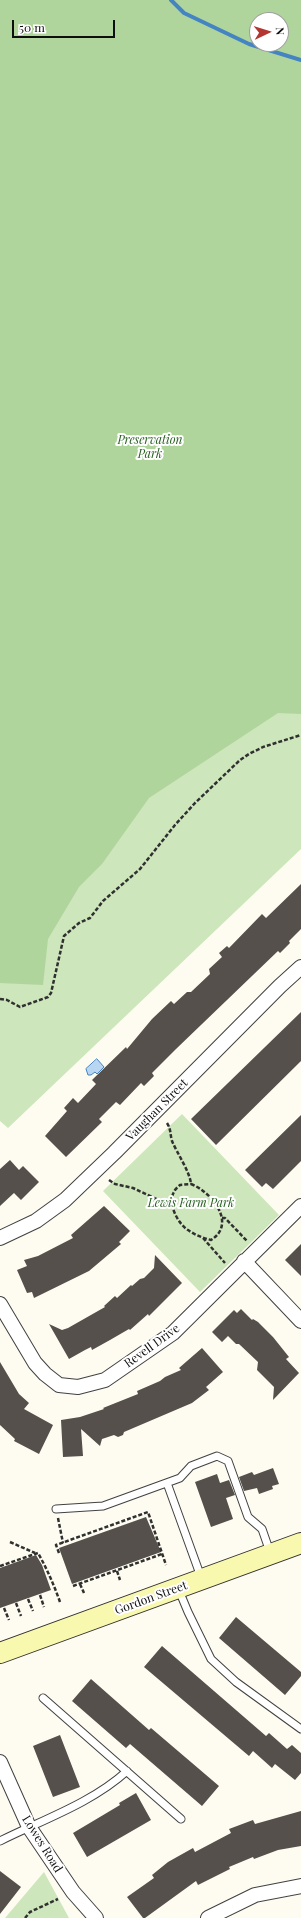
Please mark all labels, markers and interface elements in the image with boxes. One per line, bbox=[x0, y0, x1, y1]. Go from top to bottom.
scale bar bbox=[14, 12, 117, 38]
north arrow bbox=[249, 12, 289, 52]
text: 50 m bbox=[19, 19, 45, 35]
text: N bbox=[273, 27, 288, 36]
park label: Preservation Park bbox=[117, 433, 183, 461]
street label: Vaughan Street bbox=[123, 1076, 191, 1144]
park label: Lewis Farm Park bbox=[148, 1196, 234, 1210]
street label: Revell Drive bbox=[122, 1321, 182, 1371]
street label: Gordon Street bbox=[113, 1578, 189, 1618]
street label: Lowes Road bbox=[19, 1813, 65, 1875]

